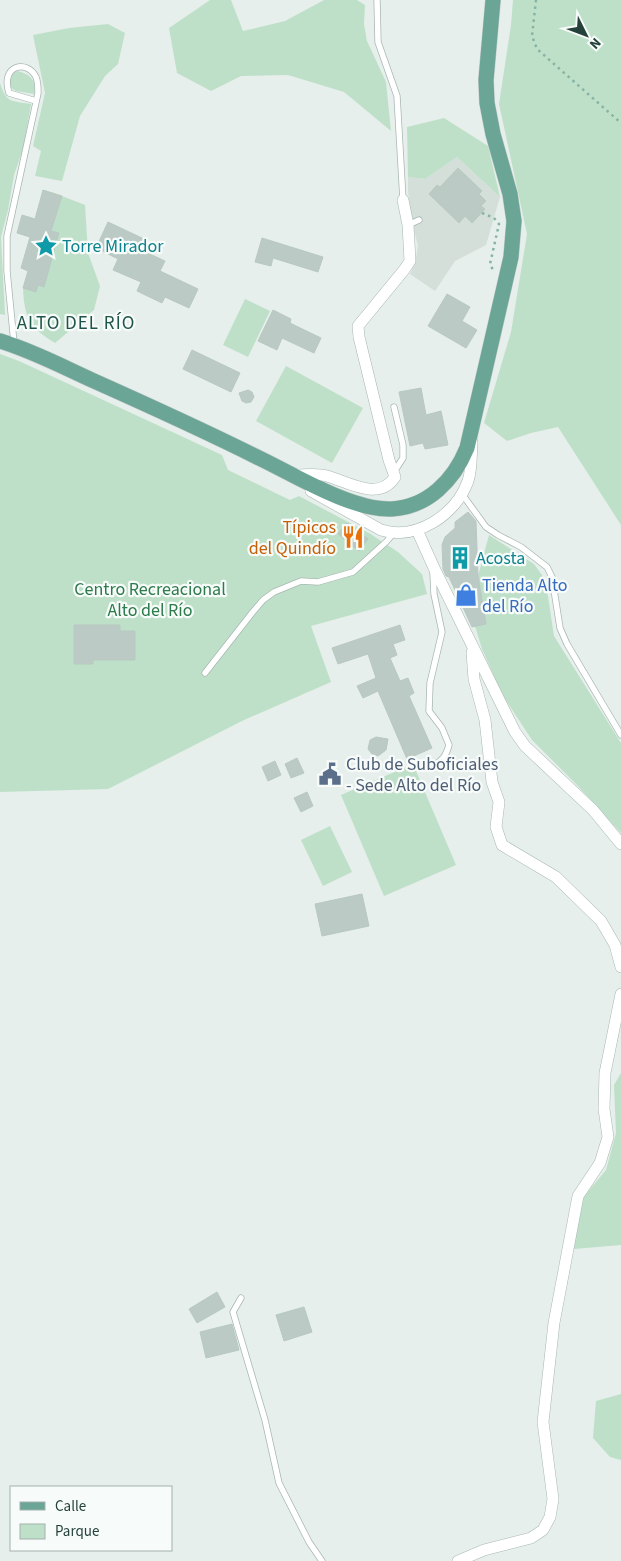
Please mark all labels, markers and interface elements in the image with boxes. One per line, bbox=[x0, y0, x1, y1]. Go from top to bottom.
north arrow bbox=[561, 10, 611, 60]
text: N bbox=[584, 33, 605, 53]
place icon: Torre Mirador bbox=[33, 233, 59, 259]
place label: Torre Mirador bbox=[62, 234, 164, 259]
district label: ALTO DEL RÍO bbox=[17, 310, 135, 337]
place label: Típicos del Quindío bbox=[249, 515, 336, 561]
restaurant icon: Típicos del Quindío bbox=[340, 524, 366, 550]
building icon: Acosta bbox=[447, 545, 473, 571]
place label: Acosta bbox=[476, 546, 525, 571]
place label: Tienda Alto del Río bbox=[482, 573, 567, 619]
park label: Centro Recreacional Alto del Río bbox=[74, 577, 226, 623]
shop icon: Tienda Alto del Río bbox=[453, 582, 479, 608]
place label: Club de Suboficiales - Sede Alto del Río bbox=[346, 752, 498, 798]
public building icon: Club de Suboficiales - Sede Alto del Río bbox=[317, 761, 343, 787]
legend bbox=[10, 1486, 172, 1551]
text: Calle bbox=[55, 1496, 86, 1517]
text: Parque bbox=[55, 1521, 99, 1542]

